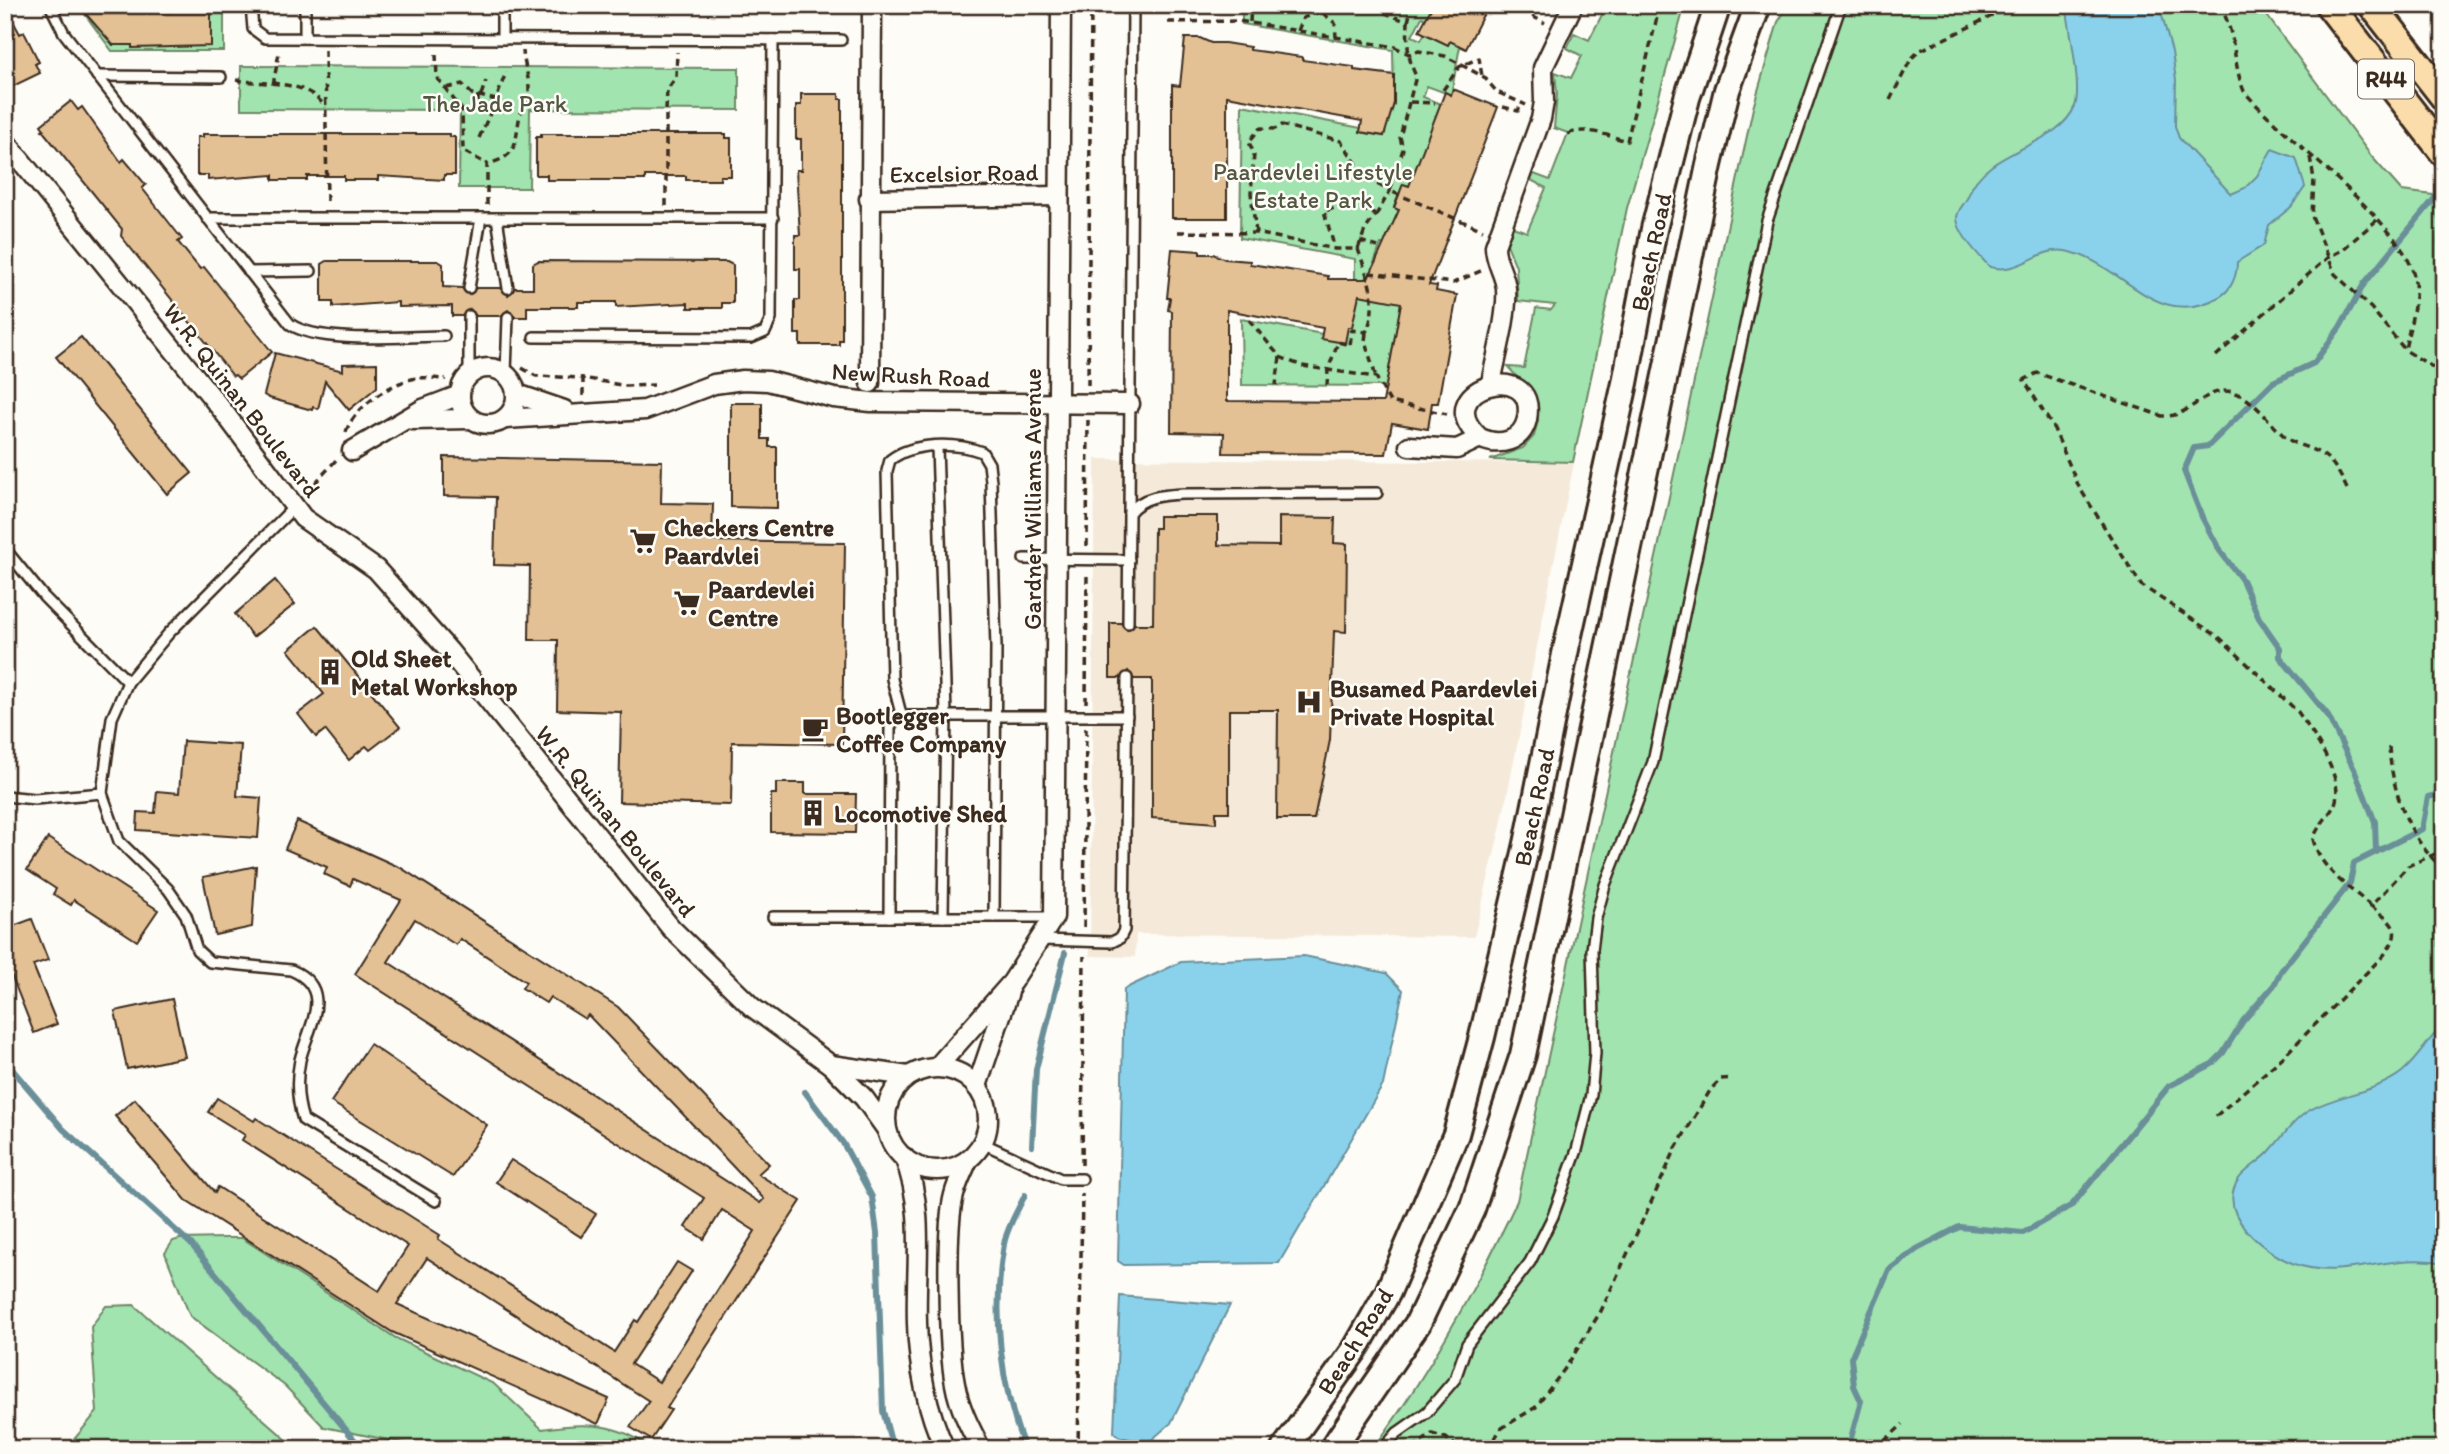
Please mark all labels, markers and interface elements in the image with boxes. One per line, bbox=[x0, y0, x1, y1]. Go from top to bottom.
road number: R44 bbox=[2358, 60, 2414, 99]
park label: The Jade Park bbox=[423, 89, 568, 118]
street label: Excelsior Road bbox=[889, 157, 1039, 189]
park label: Paardevlei Lifestyle Estate Park bbox=[1213, 157, 1413, 214]
street label: Beach Road bbox=[1624, 190, 1678, 314]
street label: W.R. Quinan Boulevard bbox=[157, 297, 327, 503]
street label: New Rush Road bbox=[831, 356, 991, 394]
street label: Gardner Williams Avenue bbox=[1018, 368, 1047, 630]
place label: Checkers Centre Paardvlei bbox=[664, 513, 834, 570]
supermarket icon: Checkers Centre Paardvlei bbox=[628, 526, 658, 556]
place label: Paardevlei Centre bbox=[708, 575, 815, 632]
supermarket icon: Paardevlei Centre bbox=[672, 588, 702, 618]
place label: Old Sheet Metal Workshop bbox=[351, 644, 518, 702]
building icon: Old Sheet Metal Workshop bbox=[315, 657, 345, 687]
place label: Busamed Paardevlei Private Hospital bbox=[1330, 674, 1537, 732]
hospital icon: Busamed Paardevlei Private Hospital bbox=[1294, 687, 1324, 717]
place label: Bootlegger Coffee Company bbox=[836, 701, 1007, 759]
cafe icon: Bootlegger Coffee Company bbox=[800, 714, 830, 744]
street label: W.R. Quinan Boulevard bbox=[530, 719, 702, 923]
street label: Beach Road bbox=[1507, 745, 1561, 869]
building icon: Locomotive Shed bbox=[798, 798, 828, 828]
place label: Locomotive Shed bbox=[834, 799, 1008, 828]
street label: Beach Road bbox=[1311, 1282, 1399, 1400]

